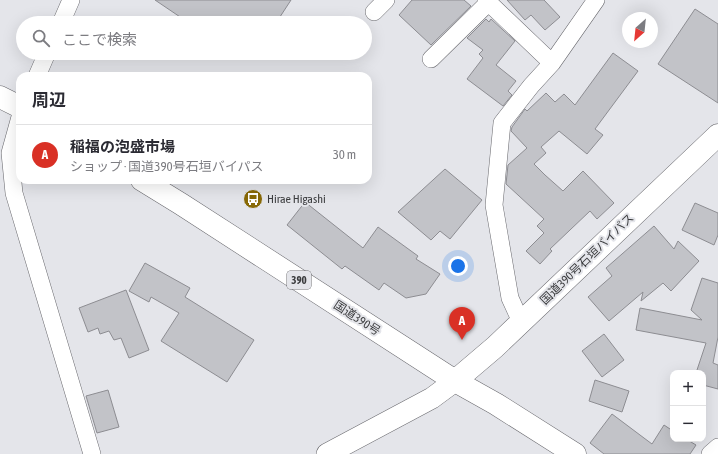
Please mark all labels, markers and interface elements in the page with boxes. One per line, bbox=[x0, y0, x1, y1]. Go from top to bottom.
north arrow bbox=[622, 12, 658, 48]
search box bbox=[16, 16, 372, 60]
icon: search bbox=[30, 27, 52, 49]
text: ここで検索 bbox=[62, 31, 137, 48]
text: 周辺 bbox=[32, 90, 66, 110]
text: 稲福の泡盛市場 bbox=[70, 138, 175, 155]
text: A bbox=[42, 147, 48, 162]
text: 30 m bbox=[333, 147, 356, 162]
text: ショップ · 国道390号石垣バイパス bbox=[70, 159, 263, 174]
bus stop icon: Hirae Higashi bbox=[242, 188, 264, 210]
place label: Hirae Higashi bbox=[267, 192, 326, 206]
street label: 国道390号石垣バイパス bbox=[537, 211, 637, 307]
your location bbox=[448, 256, 468, 276]
road number: 390 bbox=[287, 271, 311, 289]
street label: 国道390号 bbox=[331, 298, 383, 338]
pin: A bbox=[449, 307, 475, 340]
map controls bbox=[670, 370, 706, 442]
button: + bbox=[670, 370, 706, 406]
button: − bbox=[670, 406, 706, 442]

